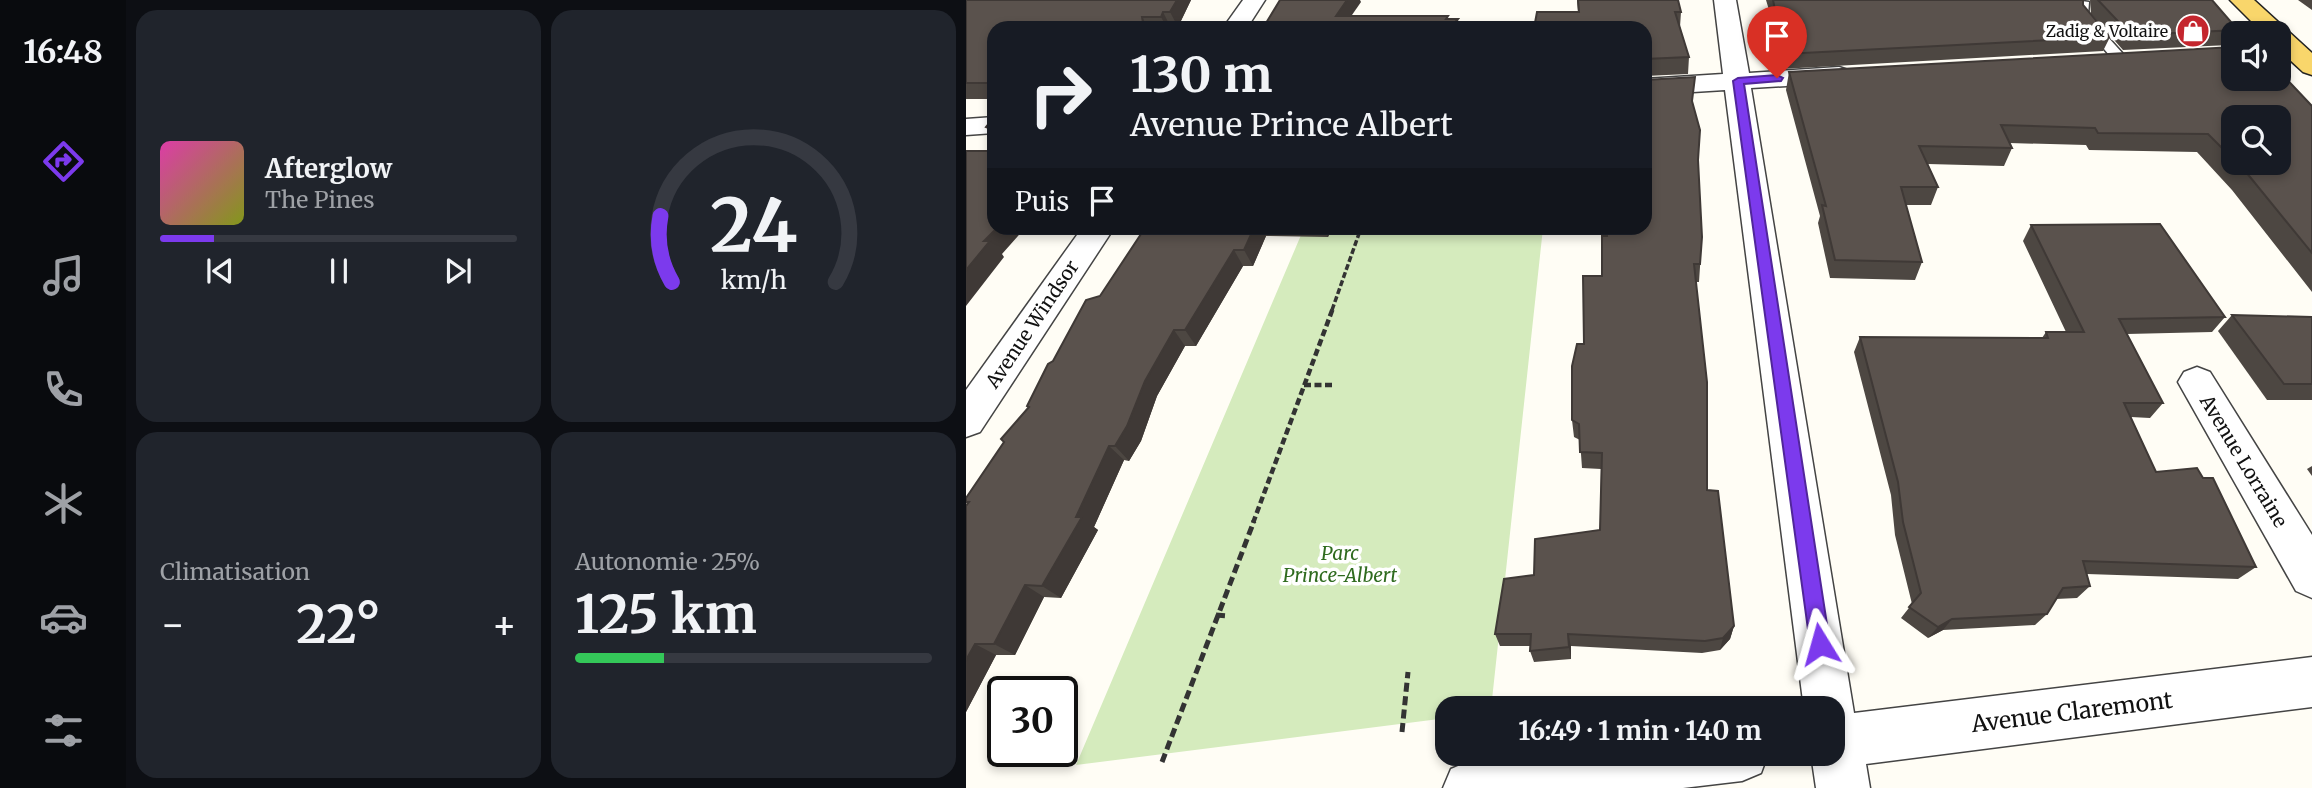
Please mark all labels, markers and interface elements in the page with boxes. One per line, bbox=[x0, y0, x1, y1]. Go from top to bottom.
pin bbox=[1747, 6, 1807, 78]
shop icon: Zadig & Voltaire bbox=[2174, 12, 2212, 50]
icon: arrive bbox=[1758, 17, 1796, 55]
place label: Zadig & Voltaire bbox=[2046, 21, 2168, 41]
map controls bbox=[2221, 21, 2291, 175]
button: sound bbox=[2221, 21, 2291, 91]
text: 16:48 bbox=[23, 32, 103, 72]
text: 130 m bbox=[1130, 44, 1273, 105]
icon: right bbox=[1015, 49, 1106, 140]
text: Avenue Prince Albert bbox=[1130, 105, 1453, 145]
button: search bbox=[2221, 105, 2291, 175]
icon: directions bbox=[39, 137, 88, 186]
text: Afterglow bbox=[265, 152, 392, 185]
text: 24 bbox=[710, 180, 797, 272]
icon: arrive bbox=[1083, 182, 1121, 220]
text: The Pines bbox=[265, 185, 375, 214]
text: Puis bbox=[1015, 185, 1069, 218]
icon: music bbox=[39, 251, 88, 300]
icon: previous bbox=[201, 252, 239, 290]
icon: pause bbox=[320, 252, 358, 290]
icon: next bbox=[439, 252, 477, 290]
street label: Avenue Windsor bbox=[980, 255, 1084, 393]
text: km/h bbox=[720, 264, 787, 296]
icon: phone bbox=[39, 365, 88, 414]
street label: Avenue Lorraine bbox=[2195, 390, 2293, 532]
icon: climate bbox=[39, 479, 88, 528]
park label: Parc Prince-Albert bbox=[1283, 541, 1398, 587]
text: Autonomie · 25% bbox=[575, 547, 760, 576]
text: Climatisation bbox=[160, 557, 310, 586]
text: 125 km bbox=[575, 582, 757, 647]
text: 22° bbox=[296, 592, 381, 657]
icon: car bbox=[39, 593, 88, 642]
text: − bbox=[160, 601, 185, 648]
text: + bbox=[492, 601, 517, 648]
position arrow bbox=[1783, 607, 1857, 681]
speed limit sign: 30 bbox=[987, 676, 1078, 767]
street label: Avenue Claremont bbox=[1969, 685, 2174, 738]
icon: filters bbox=[39, 706, 88, 755]
text: 16:49 · 1 min · 140 m bbox=[1518, 714, 1762, 747]

